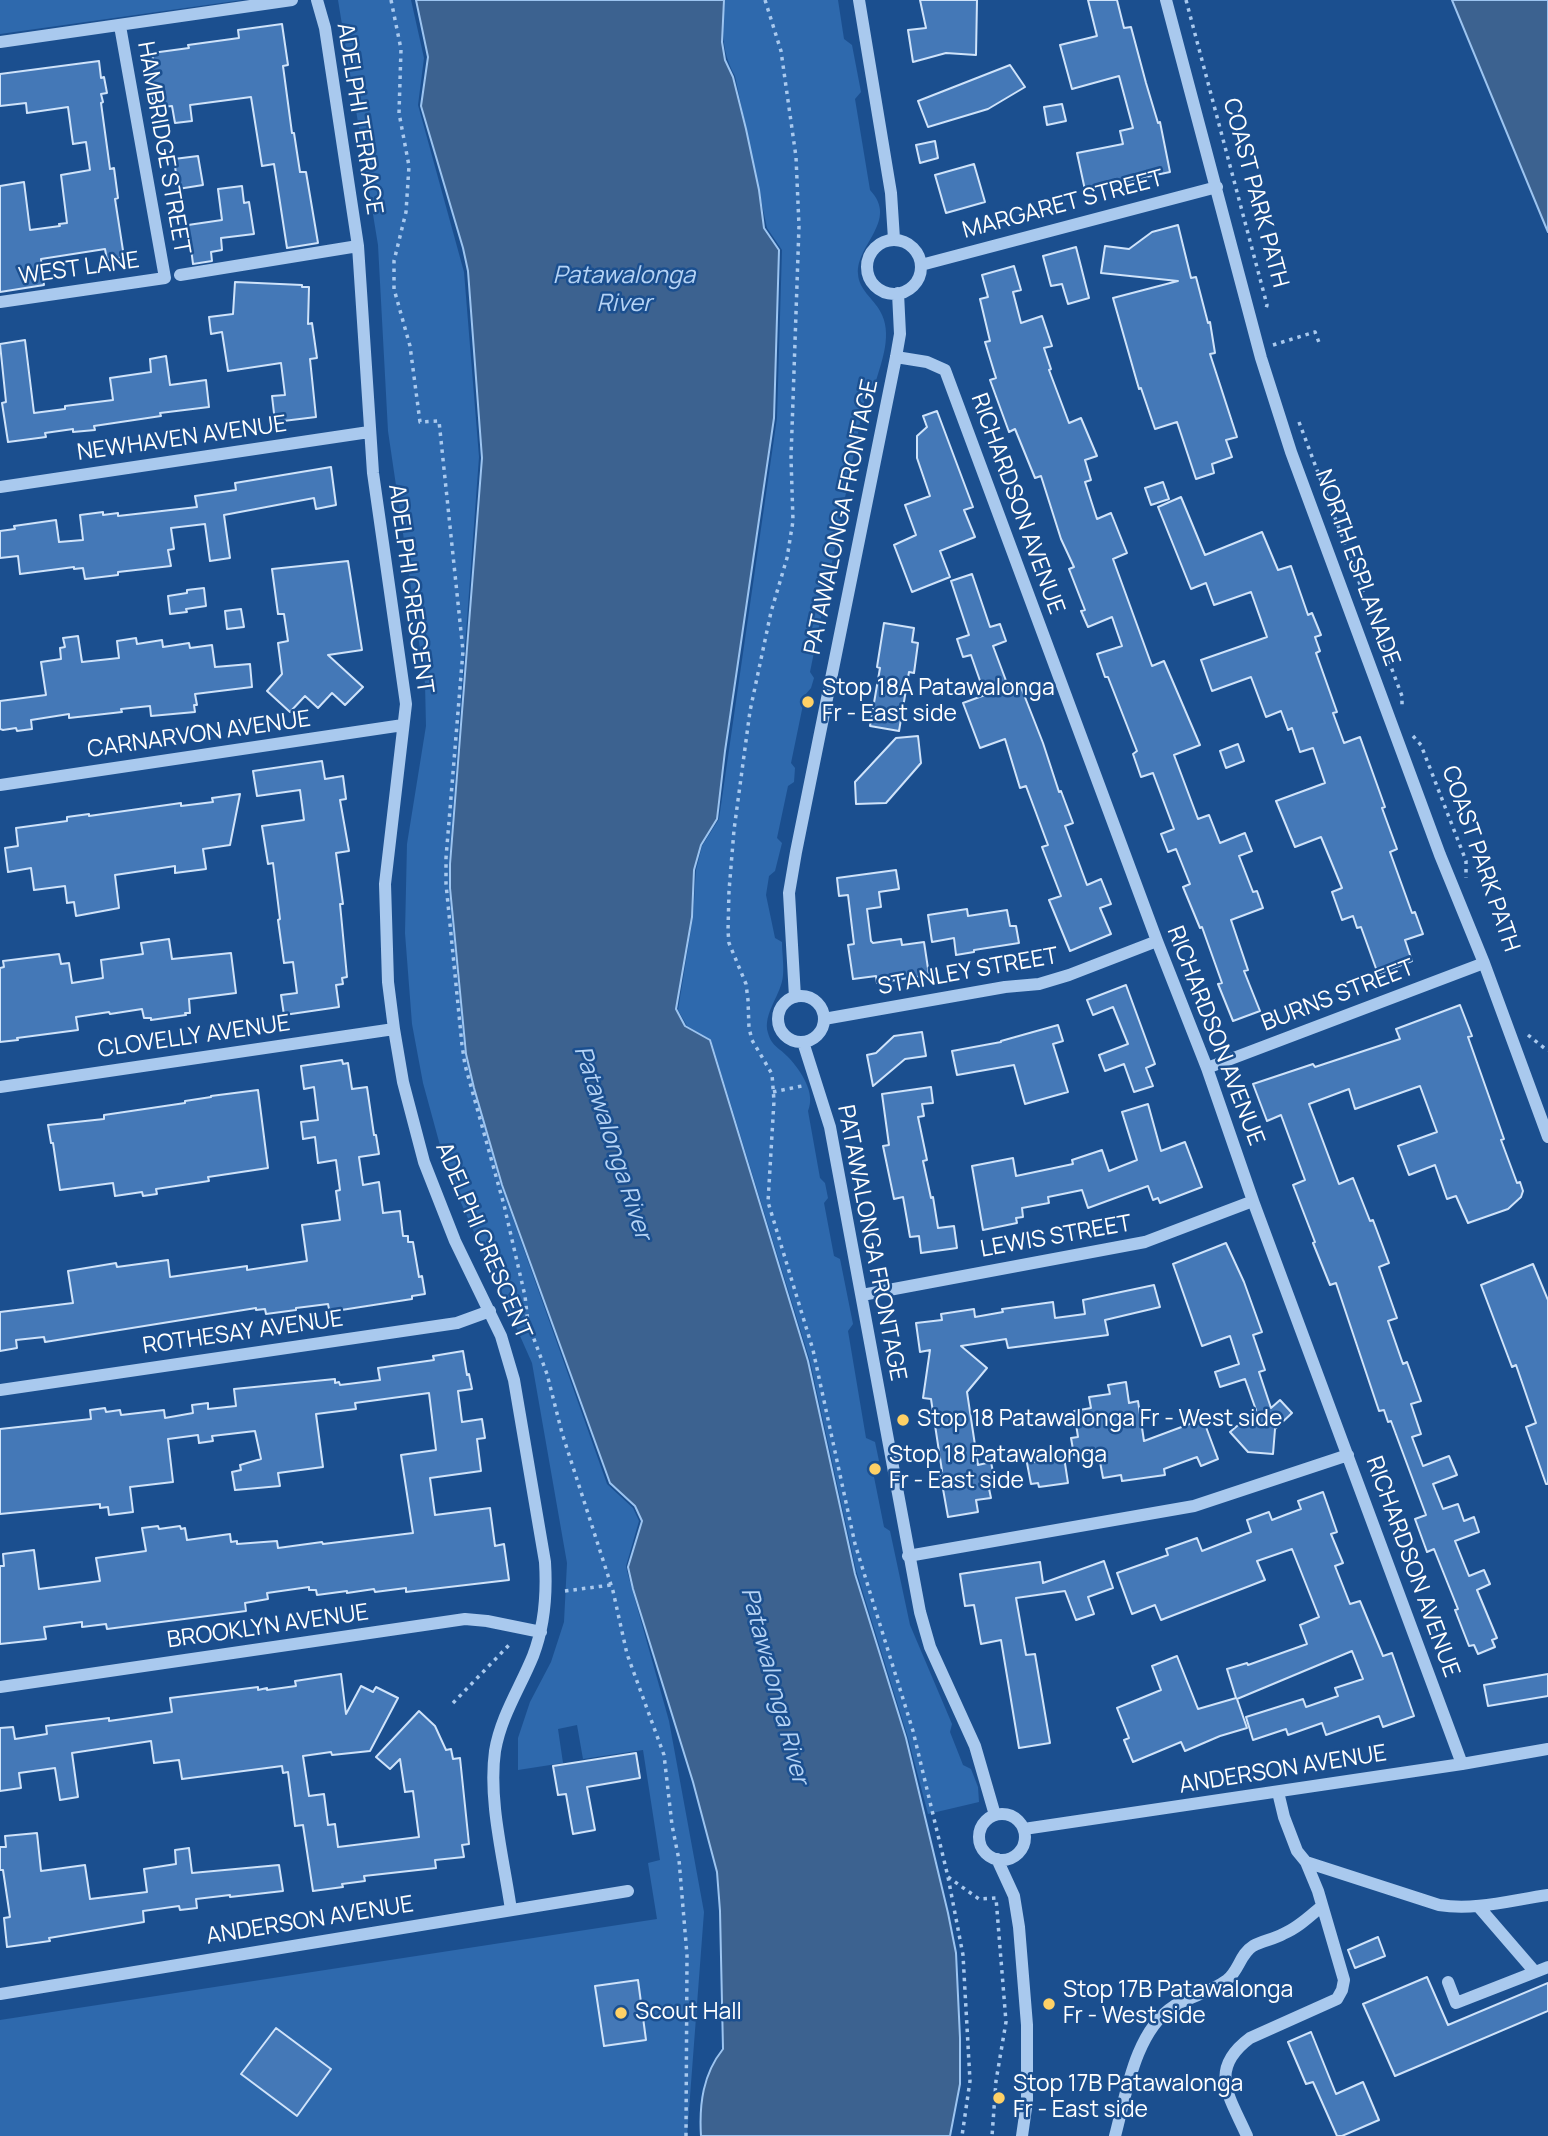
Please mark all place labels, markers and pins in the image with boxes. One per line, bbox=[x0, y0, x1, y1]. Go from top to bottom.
place label: Stop 18A Patawalonga Fr - East side bbox=[822, 675, 1055, 729]
marker: Stop 18A Patawalonga Fr - East side bbox=[800, 694, 816, 710]
place label: Stop 18 Patawalonga Fr - West side bbox=[917, 1406, 1282, 1434]
marker: Stop 18 Patawalonga Fr - West side bbox=[895, 1412, 911, 1428]
place label: Stop 18 Patawalonga Fr - East side bbox=[889, 1442, 1107, 1496]
marker: Stop 18 Patawalonga Fr - East side bbox=[867, 1461, 883, 1477]
place label: Stop 17B Patawalonga Fr - West side bbox=[1063, 1977, 1293, 2031]
marker: Stop 17B Patawalonga Fr - West side bbox=[1041, 1996, 1057, 2012]
place label: Scout Hall bbox=[635, 1999, 742, 2027]
marker: Scout Hall bbox=[613, 2005, 629, 2021]
place label: Stop 17B Patawalonga Fr - East side bbox=[1013, 2071, 1243, 2125]
marker: Stop 17B Patawalonga Fr - East side bbox=[991, 2090, 1007, 2106]

